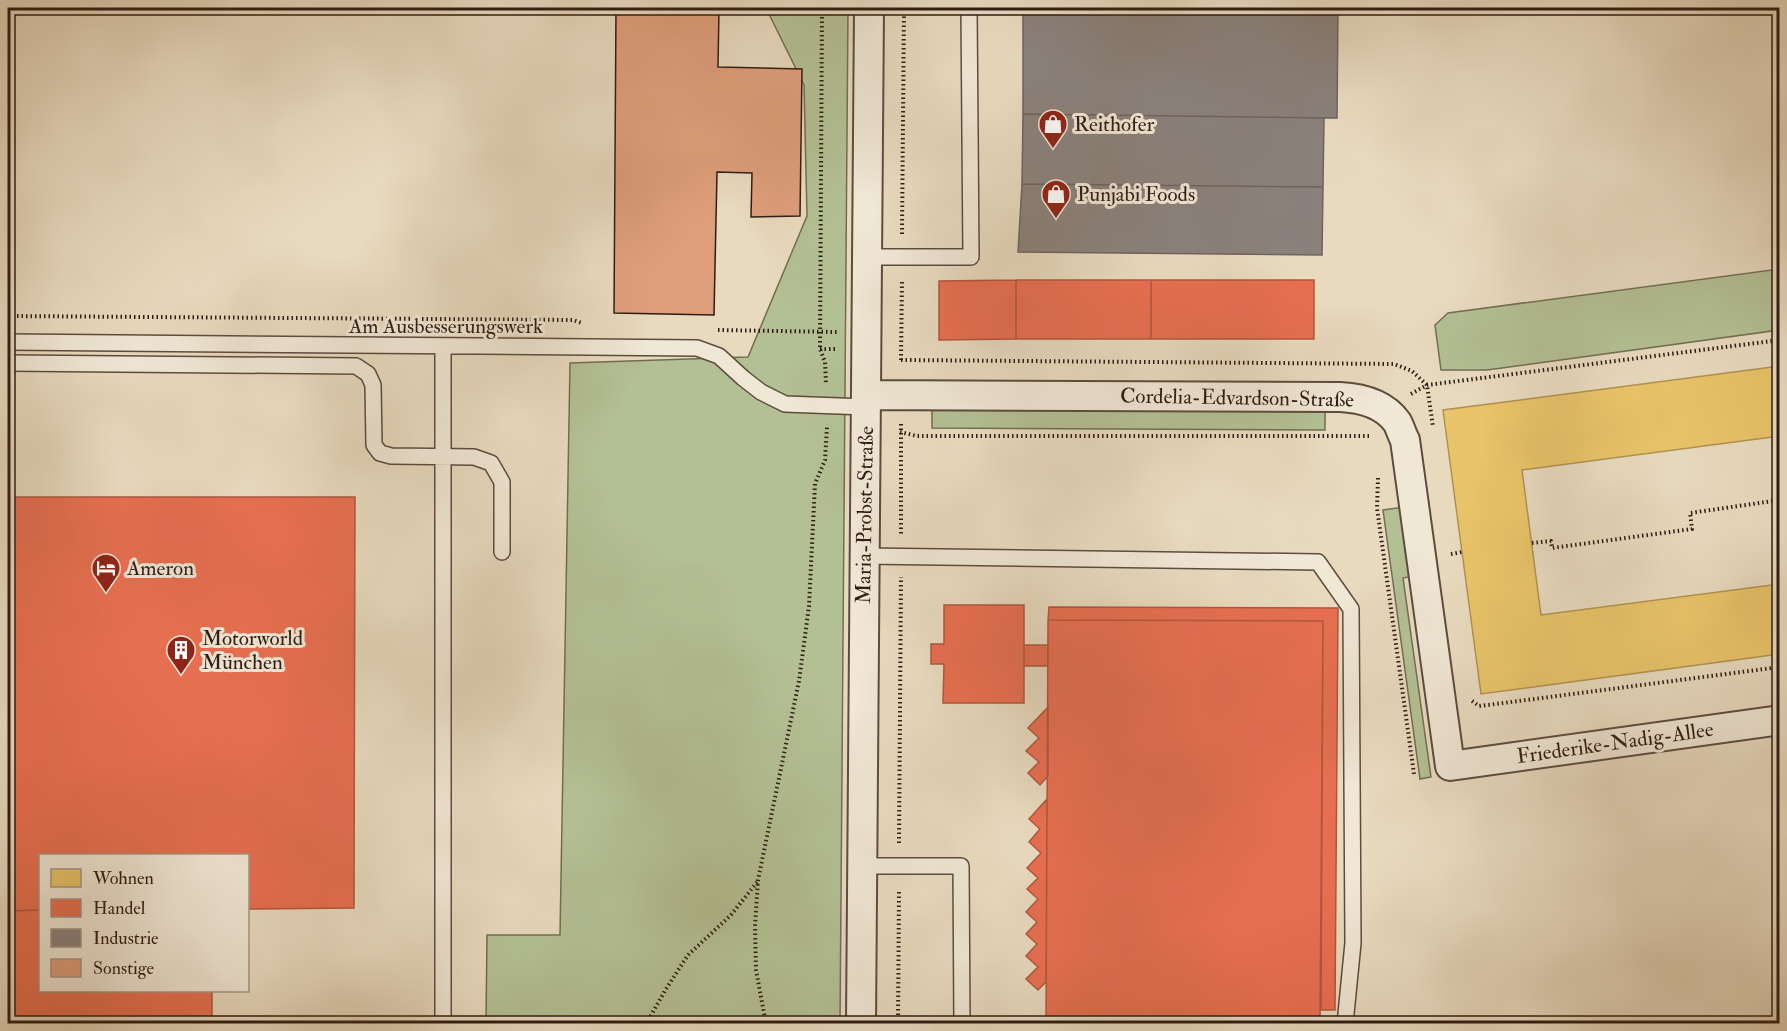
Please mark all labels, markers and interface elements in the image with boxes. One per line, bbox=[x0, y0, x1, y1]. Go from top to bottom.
shop icon: Reithofer bbox=[1037, 108, 1069, 150]
place label: Reithofer bbox=[1074, 111, 1155, 138]
shop icon: Punjabi Foods bbox=[1040, 178, 1072, 220]
place label: Punjabi Foods bbox=[1077, 181, 1195, 208]
street label: Am Ausbesserungswerk bbox=[348, 313, 543, 340]
street label: Cordelia-Edvardson-Straße bbox=[1120, 382, 1354, 414]
street label: Maria-Probst-Straße bbox=[850, 426, 880, 604]
hotel icon: Ameron bbox=[90, 552, 122, 594]
place label: Ameron bbox=[126, 555, 194, 582]
place label: Motorworld München bbox=[202, 625, 304, 676]
building icon: Motorworld München bbox=[165, 634, 197, 676]
street label: Friederike-Nadig-Allee bbox=[1515, 716, 1715, 770]
legend bbox=[39, 854, 249, 992]
text: Wohnen bbox=[92, 867, 154, 890]
text: Handel bbox=[93, 897, 146, 920]
text: Industrie bbox=[93, 927, 159, 950]
text: Sonstige bbox=[93, 957, 155, 980]

